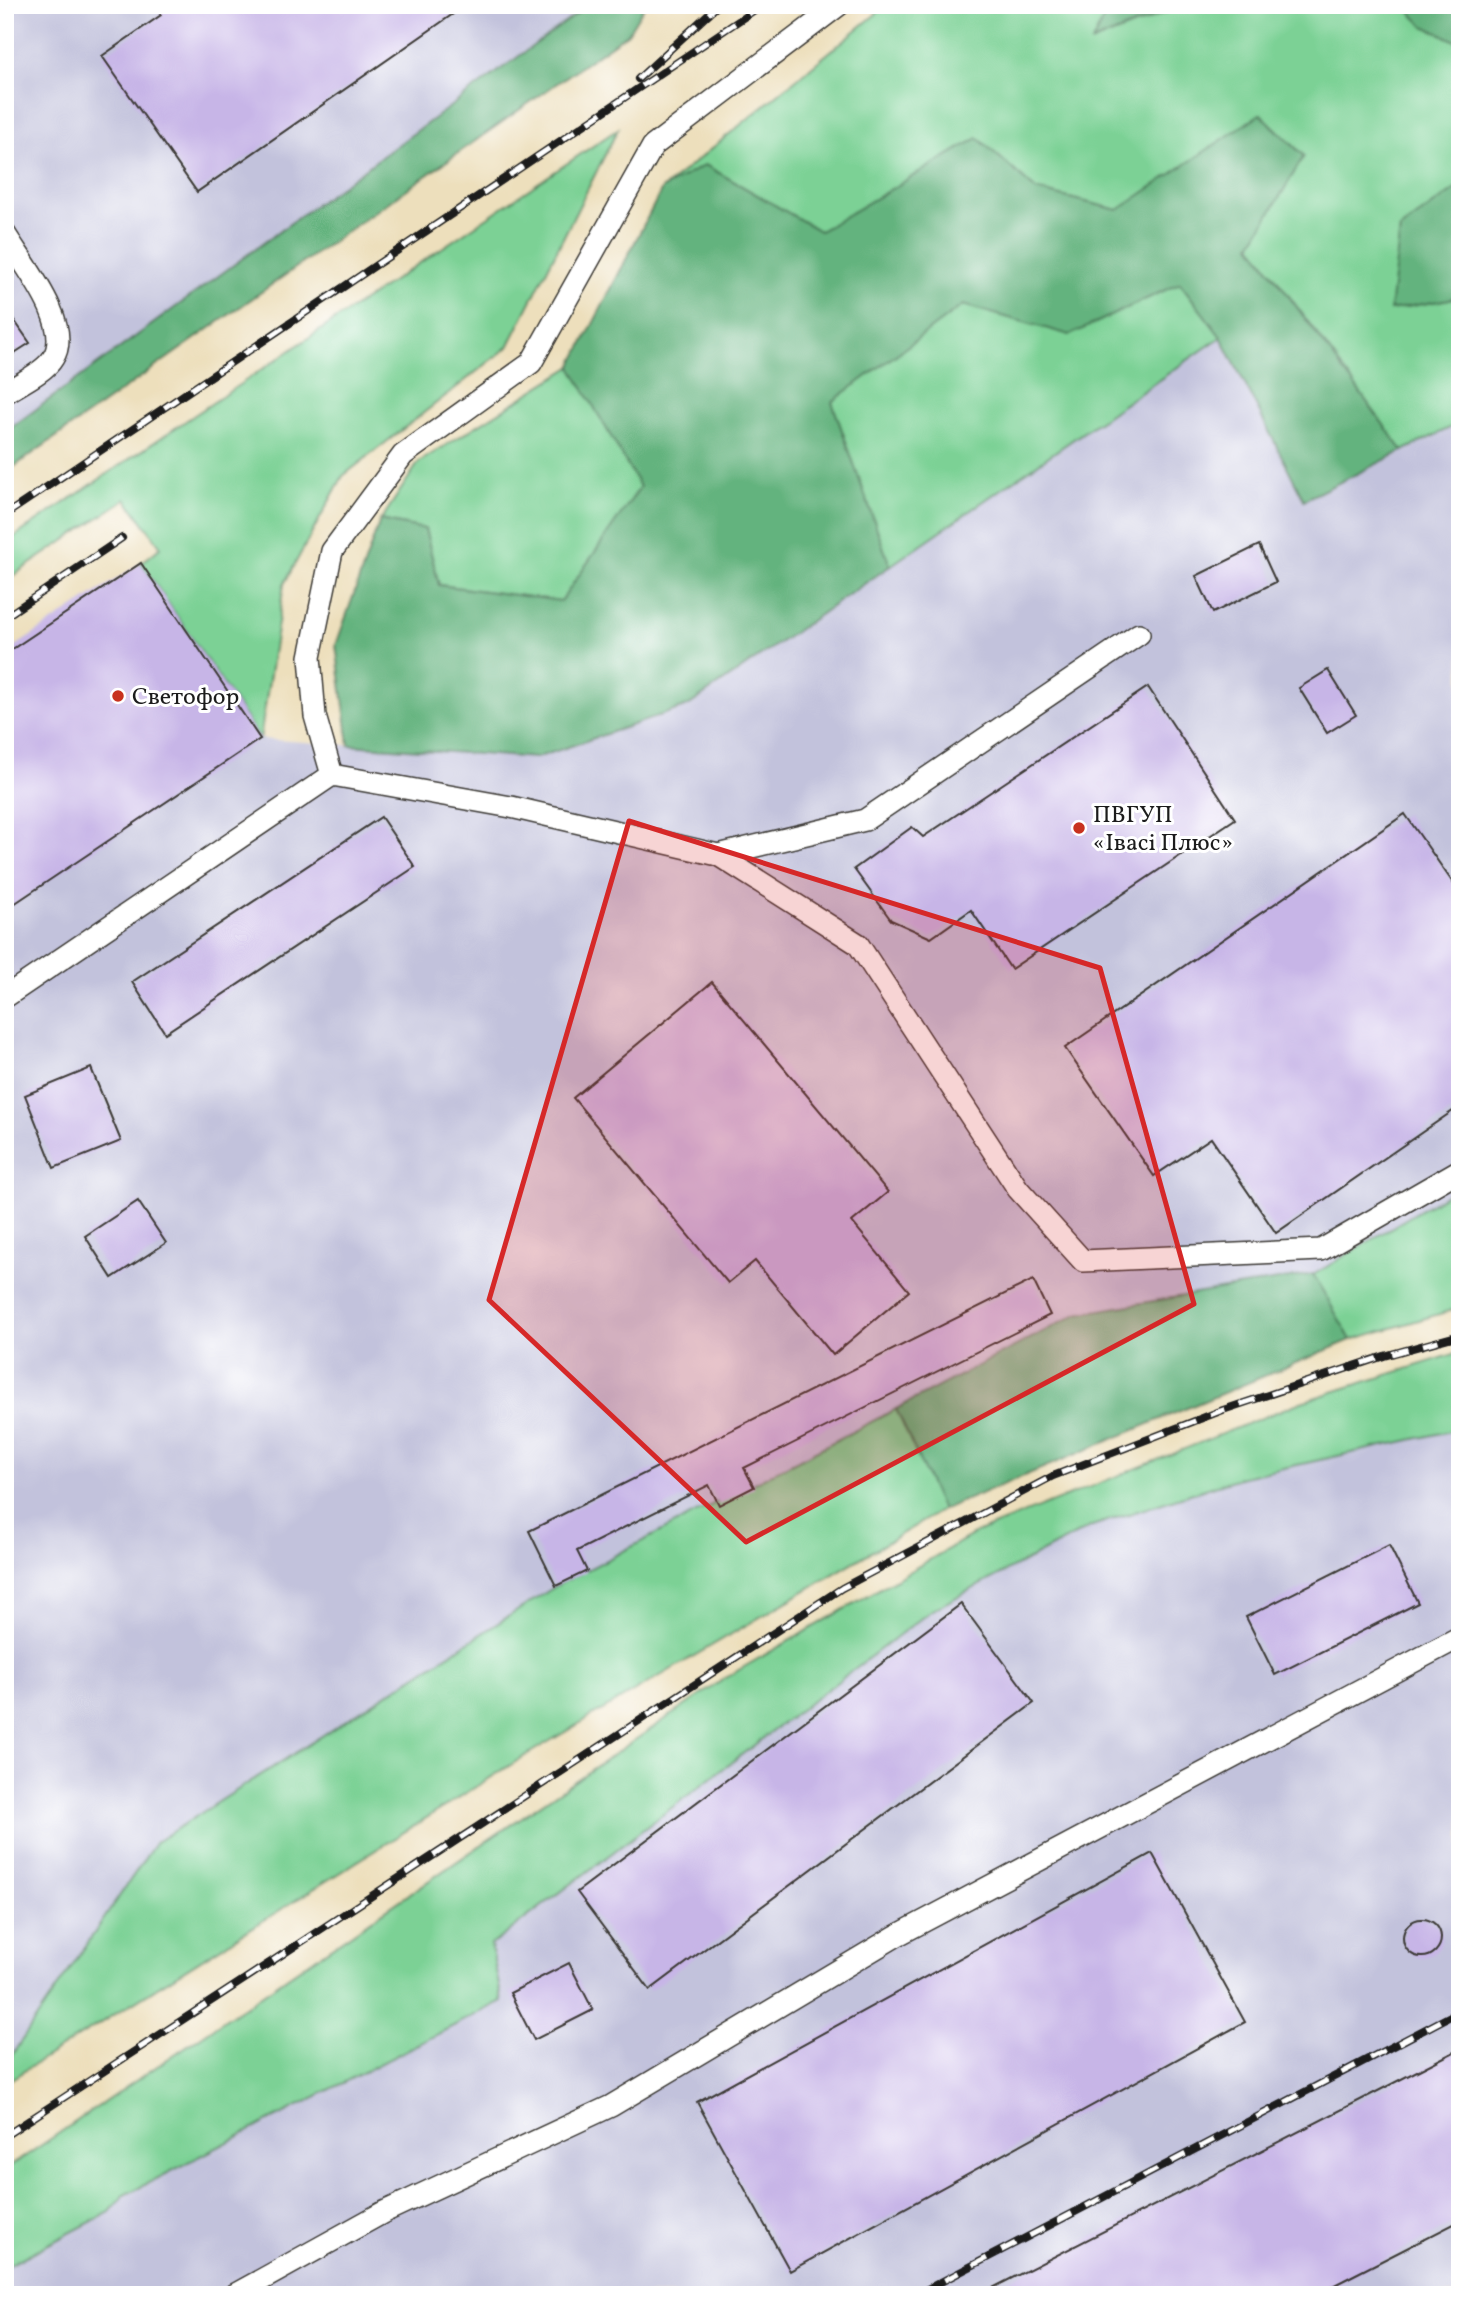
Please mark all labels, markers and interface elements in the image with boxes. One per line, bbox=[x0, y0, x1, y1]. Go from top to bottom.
place label: Светофор bbox=[132, 681, 239, 715]
marker: Светофор bbox=[110, 688, 126, 704]
place label: ПВГУП «Івасі Плюс» bbox=[1093, 799, 1233, 861]
marker: ПВГУП «Івасі Плюс» bbox=[1071, 820, 1087, 836]

